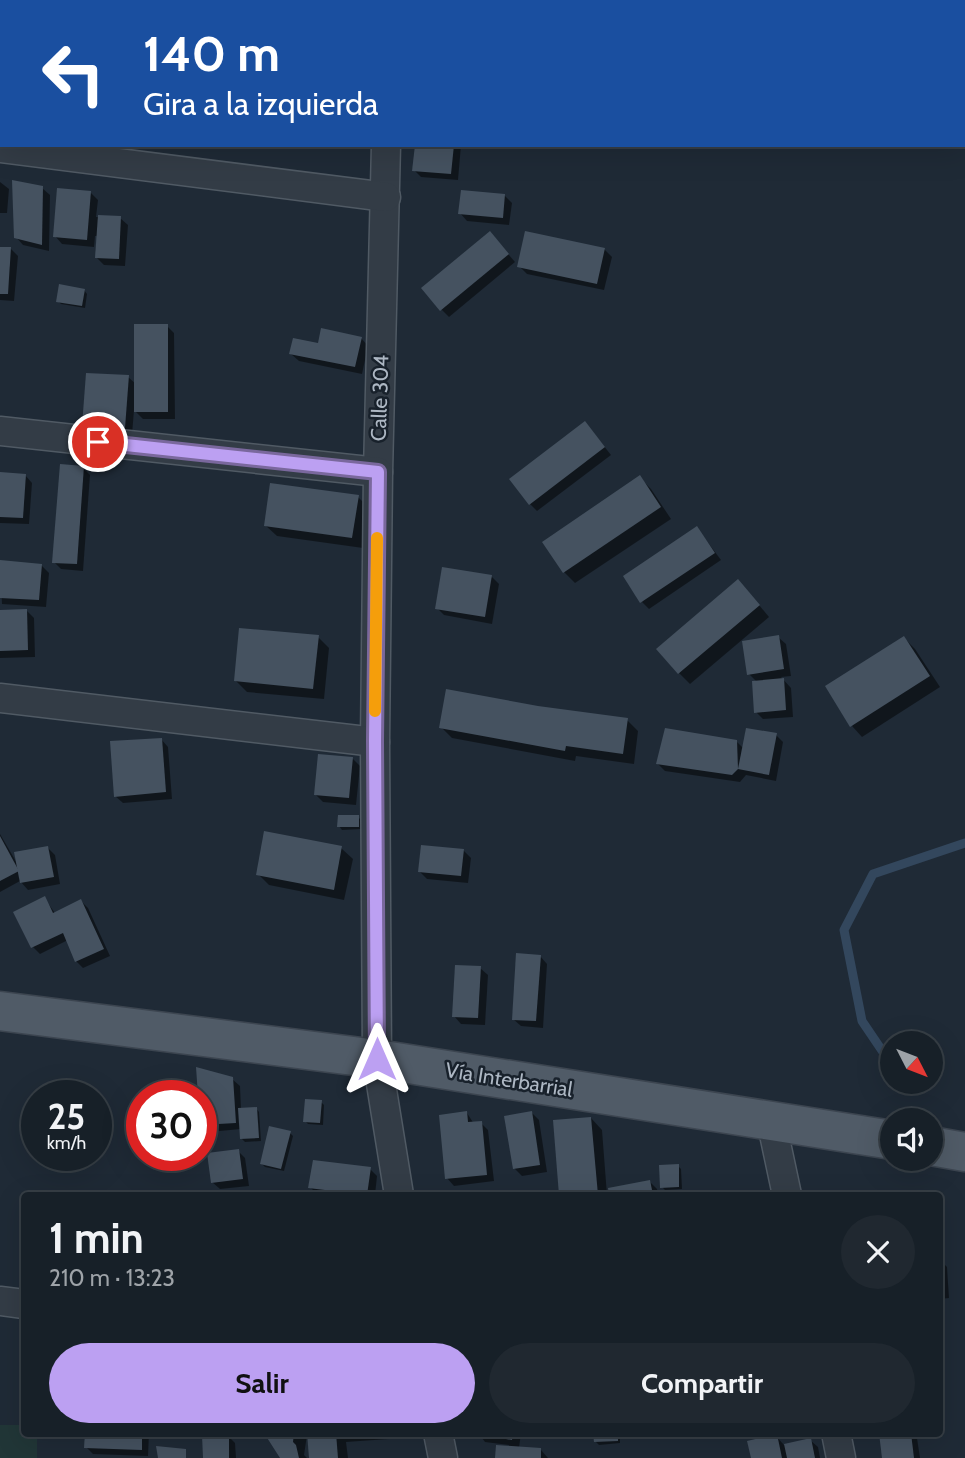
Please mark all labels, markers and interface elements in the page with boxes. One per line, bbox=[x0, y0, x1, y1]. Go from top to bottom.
text: 140 m bbox=[143, 24, 280, 83]
icon: left bbox=[28, 28, 119, 119]
text: Gira a la izquierda bbox=[143, 84, 378, 123]
street label: Calle 304 bbox=[365, 354, 394, 442]
pin bbox=[68, 412, 128, 472]
icon: arrive bbox=[79, 423, 117, 461]
position arrow bbox=[340, 1022, 414, 1096]
north arrow bbox=[880, 1031, 943, 1094]
map controls bbox=[880, 1031, 943, 1171]
street label: Vía Interbarrial bbox=[444, 1057, 575, 1102]
speed limit sign: 30 bbox=[126, 1080, 217, 1171]
text: 25 bbox=[48, 1095, 85, 1138]
button: sound bbox=[880, 1108, 943, 1171]
text: km/h bbox=[47, 1132, 86, 1154]
text: 1 min bbox=[49, 1212, 144, 1264]
button: close bbox=[841, 1215, 915, 1289]
text: 210 m · 13:23 bbox=[49, 1264, 175, 1292]
button: Salir bbox=[49, 1343, 475, 1423]
button: Compartir bbox=[489, 1343, 915, 1423]

